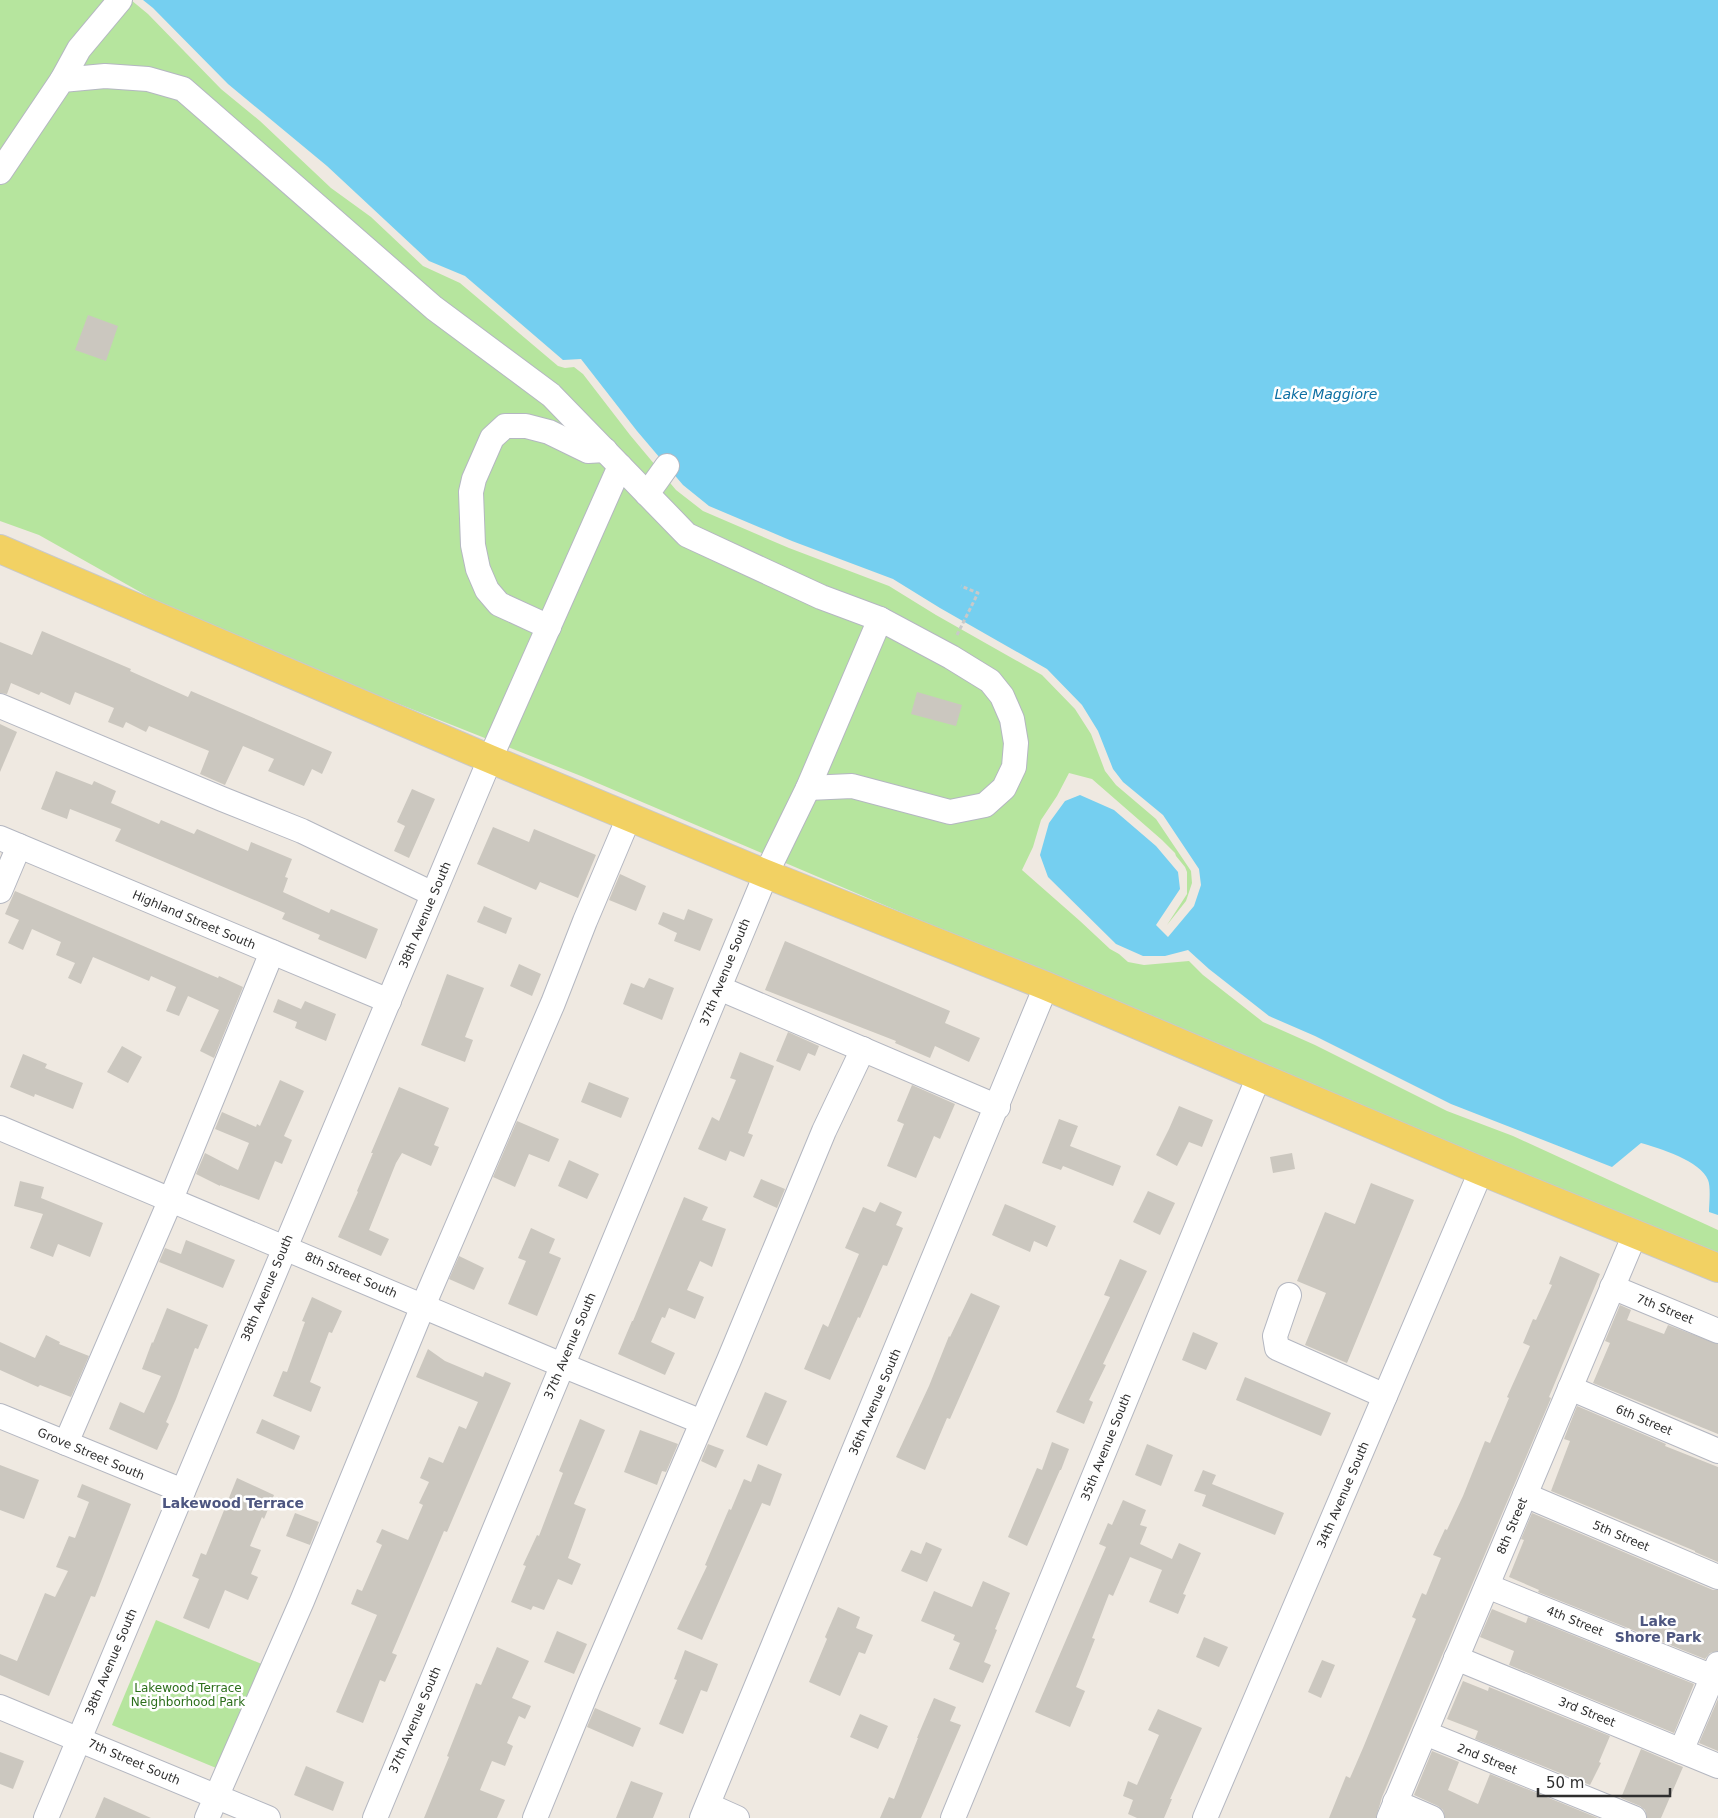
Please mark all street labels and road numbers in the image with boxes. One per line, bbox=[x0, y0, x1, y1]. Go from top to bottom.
street label: 38th Avenue South bbox=[396, 859, 454, 971]
street label: Highland Street South bbox=[130, 888, 258, 952]
street label: 37th Avenue South bbox=[697, 916, 753, 1028]
street label: 38th Avenue South bbox=[238, 1232, 296, 1344]
street label: 8th Street South bbox=[303, 1249, 399, 1301]
street label: 37th Avenue South bbox=[541, 1290, 599, 1402]
street label: 7th Street bbox=[1634, 1291, 1696, 1327]
street label: 36th Avenue South bbox=[846, 1346, 904, 1458]
street label: 35th Avenue South bbox=[1078, 1391, 1134, 1503]
street label: 6th Street bbox=[1614, 1402, 1675, 1438]
street label: Grove Street South bbox=[35, 1425, 147, 1483]
street label: 34th Avenue South bbox=[1314, 1439, 1372, 1551]
street label: 8th Street bbox=[1494, 1495, 1530, 1556]
street label: 5th Street bbox=[1591, 1518, 1652, 1554]
street label: 4th Street bbox=[1544, 1603, 1606, 1639]
street label: 38th Avenue South bbox=[82, 1606, 140, 1718]
street label: 37th Avenue South bbox=[386, 1664, 444, 1776]
street label: 3rd Street bbox=[1556, 1694, 1618, 1730]
street label: 7th Street South bbox=[86, 1736, 182, 1788]
street label: 2nd Street bbox=[1455, 1741, 1519, 1777]

